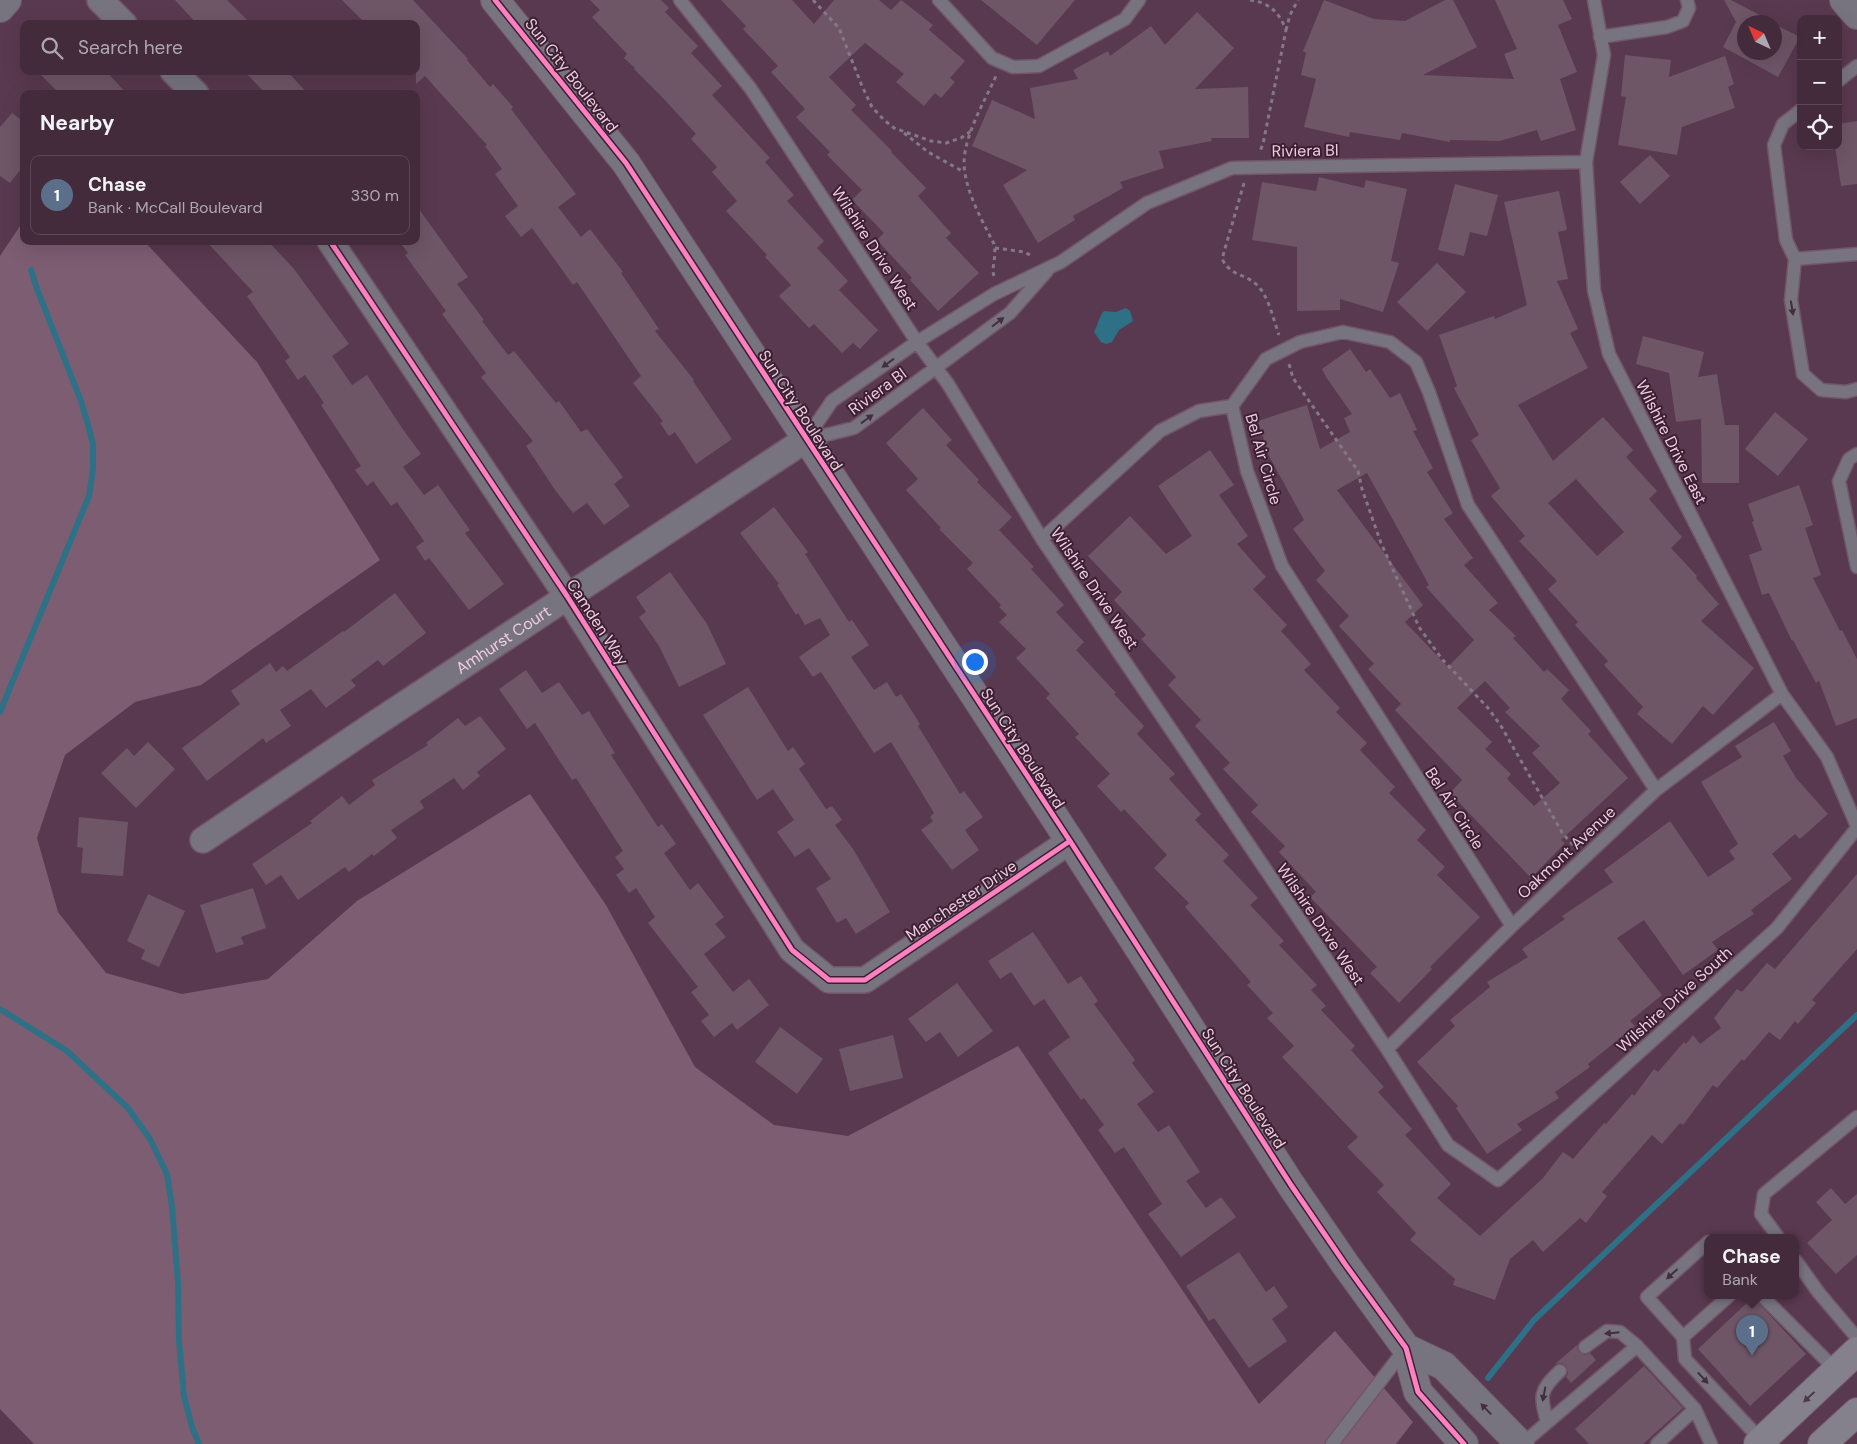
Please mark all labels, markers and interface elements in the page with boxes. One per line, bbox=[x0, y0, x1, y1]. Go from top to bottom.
street label: Sun City Boulevard bbox=[520, 14, 623, 137]
north arrow bbox=[1737, 15, 1782, 60]
map controls bbox=[1797, 15, 1842, 150]
button: + bbox=[1797, 15, 1842, 60]
search box bbox=[20, 20, 420, 75]
icon: search bbox=[38, 34, 66, 62]
text: Search here bbox=[78, 35, 183, 60]
button: − bbox=[1797, 60, 1842, 105]
button: locate bbox=[1797, 105, 1842, 150]
text: Nearby bbox=[40, 109, 114, 137]
street label: Riviera Bl bbox=[1271, 139, 1339, 162]
text: Chase bbox=[88, 172, 146, 197]
street label: Wilshire Drive West bbox=[827, 183, 922, 314]
text: 1 bbox=[54, 185, 60, 206]
text: 330 m bbox=[351, 185, 399, 206]
text: Bank · McCall Boulevard bbox=[88, 197, 262, 218]
one-way arrow bbox=[1789, 300, 1797, 316]
one-way arrow bbox=[991, 317, 1004, 328]
street label: Sun City Boulevard bbox=[754, 346, 847, 475]
one-way arrow bbox=[881, 358, 895, 368]
street label: Riviera Bl bbox=[844, 363, 910, 420]
street label: Wilshire Drive East bbox=[1631, 377, 1712, 508]
street label: Bel Air Circle bbox=[1240, 411, 1287, 507]
one-way arrow bbox=[860, 414, 874, 424]
street label: Wilshire Drive West bbox=[1046, 523, 1143, 653]
street label: Camden Way bbox=[562, 575, 633, 670]
street label: Amhurst Court bbox=[452, 601, 555, 679]
your location bbox=[962, 649, 988, 675]
street label: Sun City Boulevard bbox=[976, 684, 1069, 813]
street label: Bel Air Circle bbox=[1420, 763, 1489, 853]
street label: Oakmont Avenue bbox=[1513, 801, 1620, 903]
street label: Manchester Drive bbox=[902, 855, 1021, 945]
street label: Wilshire Drive West bbox=[1272, 859, 1369, 989]
street label: Wilshire Drive South bbox=[1612, 942, 1737, 1057]
street label: Sun City Boulevard bbox=[1197, 1024, 1290, 1153]
popup bbox=[1704, 1234, 1799, 1299]
text: Chase bbox=[1722, 1244, 1781, 1269]
one-way arrow bbox=[1667, 1268, 1679, 1280]
text: Bank bbox=[1722, 1269, 1758, 1290]
pin: 1 bbox=[1736, 1315, 1768, 1356]
one-way arrow bbox=[1603, 1329, 1619, 1337]
one-way arrow bbox=[1698, 1372, 1709, 1385]
one-way arrow bbox=[1539, 1386, 1547, 1402]
one-way arrow bbox=[1803, 1391, 1815, 1403]
one-way arrow bbox=[1480, 1403, 1492, 1415]

